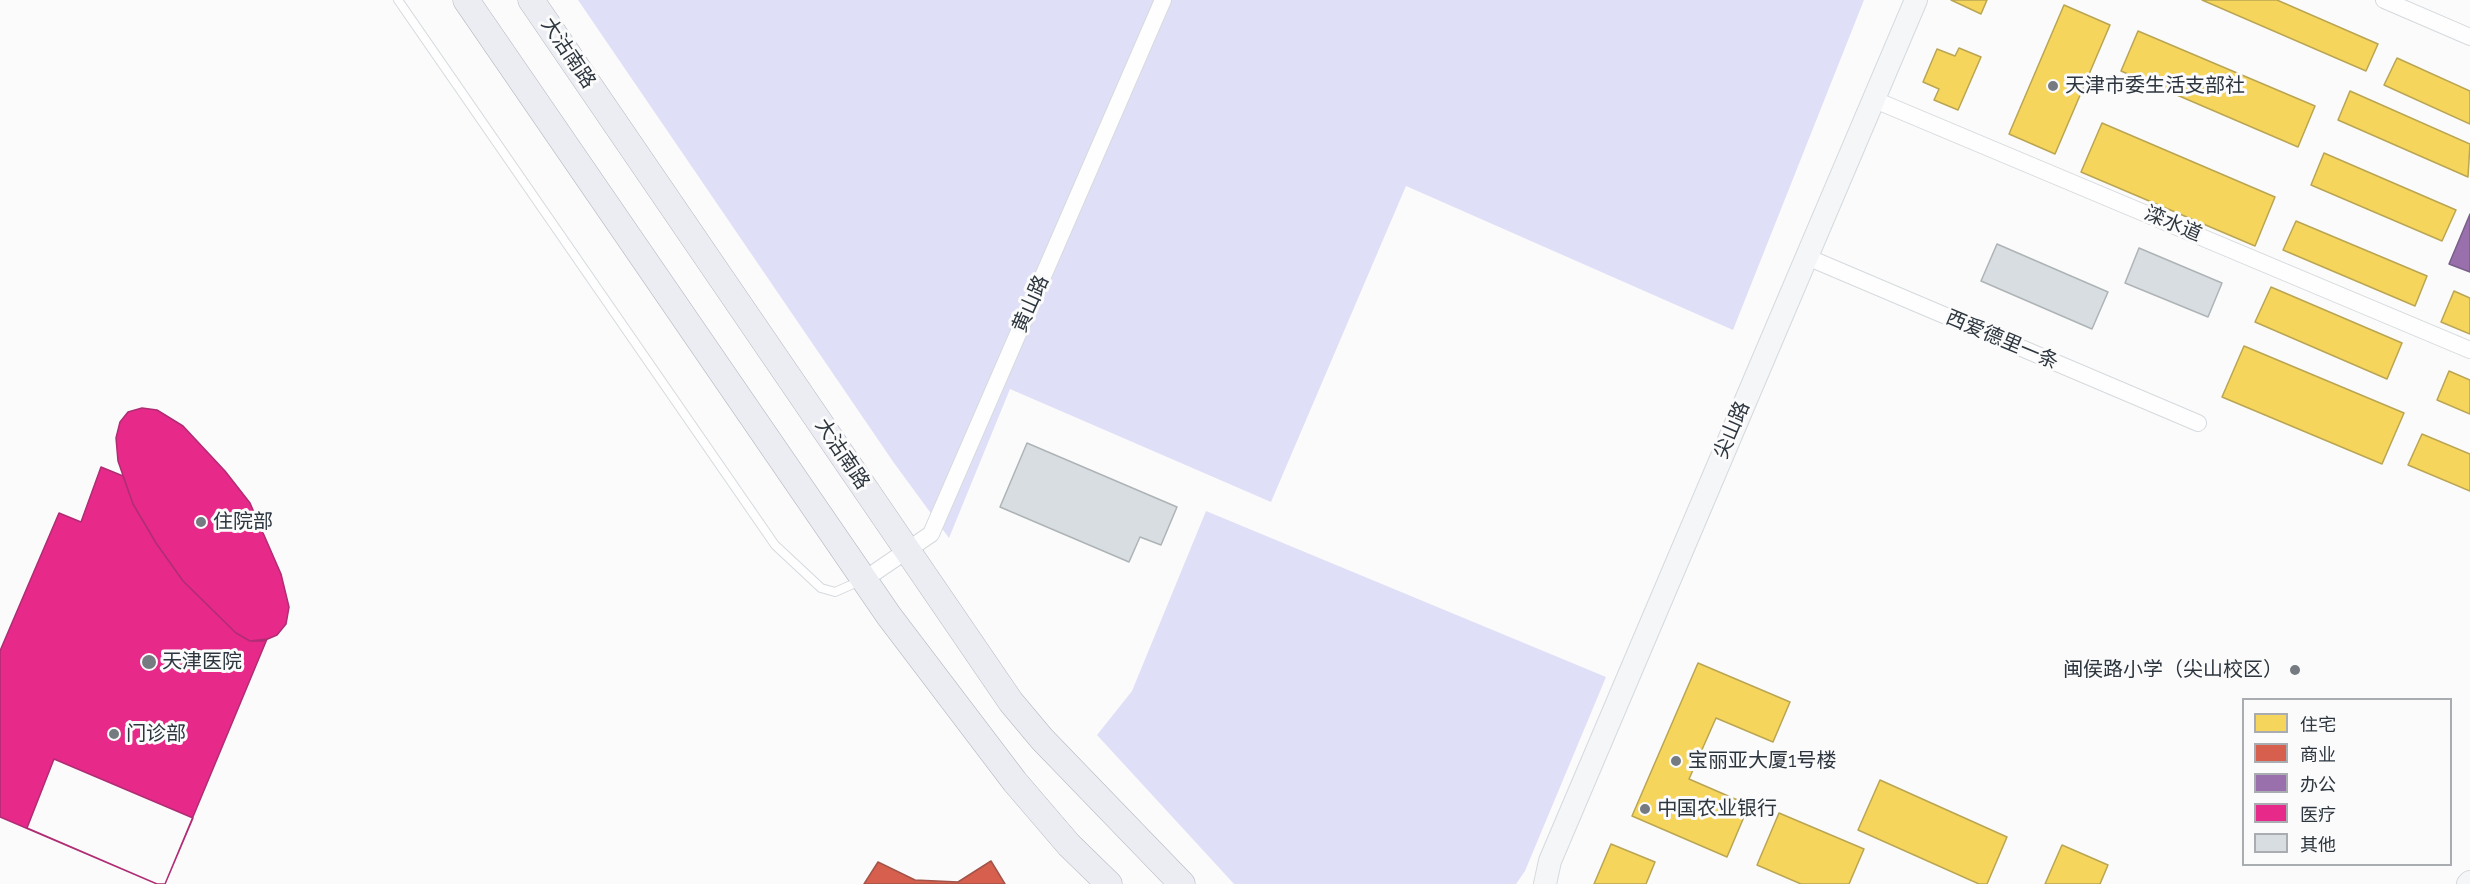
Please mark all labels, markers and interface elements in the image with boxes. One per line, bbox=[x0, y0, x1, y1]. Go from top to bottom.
street label: 大沽南路 bbox=[536, 13, 600, 93]
place label: 天津市委生活支部社 bbox=[2065, 74, 2245, 98]
marker: 天津市委生活支部社 bbox=[2046, 79, 2060, 93]
street label: 滦水道 bbox=[2141, 201, 2205, 247]
street label: 黄山路 bbox=[1008, 272, 1054, 336]
street label: 西爱德里一条 bbox=[1942, 306, 2062, 374]
street label: 尖山路 bbox=[1709, 398, 1755, 462]
street label: 大沽南路 bbox=[810, 414, 874, 494]
place label: 住院部 bbox=[213, 510, 273, 534]
marker: 住院部 bbox=[194, 515, 208, 529]
place label: 天津医院 bbox=[162, 650, 242, 674]
marker: 天津医院 bbox=[140, 653, 158, 671]
place label: 闽侯路小学（尖山校区） bbox=[2063, 658, 2283, 682]
marker: 闽侯路小学（尖山校区） bbox=[2288, 663, 2302, 677]
legend bbox=[2242, 698, 2452, 866]
text: 住宅 bbox=[2300, 714, 2336, 735]
place label: 门诊部 bbox=[126, 722, 186, 746]
marker: 门诊部 bbox=[107, 727, 121, 741]
text: 商业 bbox=[2300, 744, 2336, 765]
place label: 宝丽亚大厦1号楼 bbox=[1688, 749, 1837, 773]
marker: 宝丽亚大厦1号楼 bbox=[1669, 754, 1683, 768]
text: 办公 bbox=[2300, 774, 2336, 795]
place label: 中国农业银行 bbox=[1657, 797, 1777, 821]
marker: 中国农业银行 bbox=[1638, 802, 1652, 816]
text: 医疗 bbox=[2300, 804, 2336, 825]
text: 其他 bbox=[2300, 834, 2336, 855]

